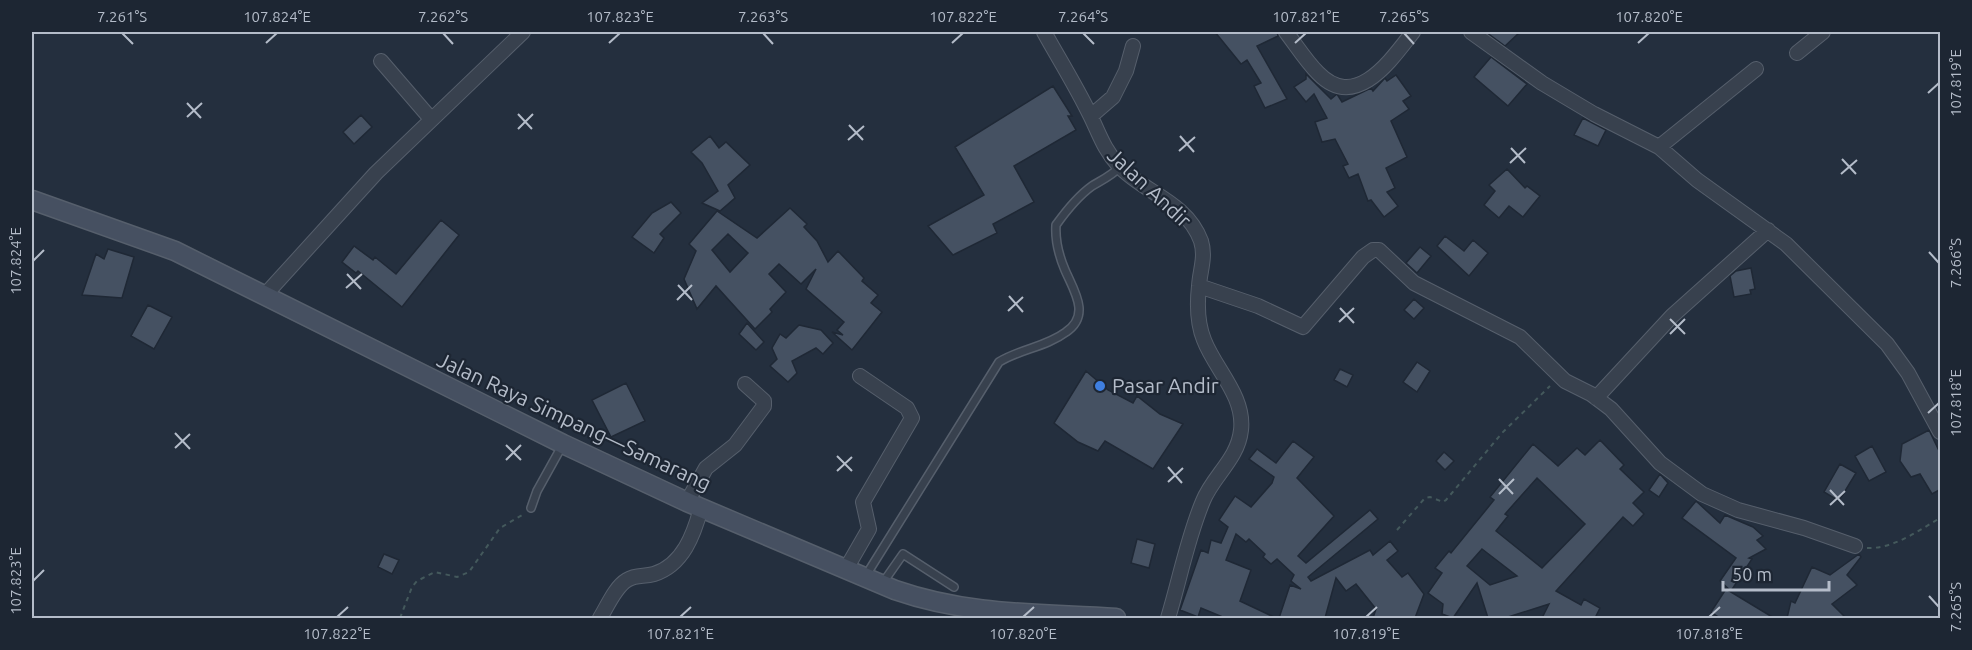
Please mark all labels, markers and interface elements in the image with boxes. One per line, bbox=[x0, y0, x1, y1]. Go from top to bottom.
text: 7.261°S bbox=[97, 8, 147, 25]
text: 107.824°E bbox=[243, 8, 311, 25]
text: 7.262°S bbox=[418, 8, 468, 25]
text: 107.823°E bbox=[586, 8, 654, 25]
text: 7.263°S bbox=[738, 8, 788, 25]
text: 107.822°E bbox=[929, 8, 997, 25]
text: 7.264°S bbox=[1058, 8, 1108, 25]
text: 107.821°E bbox=[1272, 8, 1340, 25]
text: 7.265°S bbox=[1379, 8, 1429, 25]
text: 107.820°E bbox=[1615, 8, 1683, 25]
text: 107.819°E bbox=[1947, 49, 1964, 117]
street label: Jalan Andir bbox=[1103, 143, 1196, 232]
text: 107.824°E bbox=[7, 227, 24, 295]
text: 7.266°S bbox=[1947, 238, 1964, 288]
street label: Jalan Raya Simpang—Samarang bbox=[434, 347, 715, 495]
text: 107.818°E bbox=[1947, 369, 1964, 437]
place label: Pasar Andir bbox=[1112, 373, 1219, 397]
marker: Pasar Andir bbox=[1093, 379, 1107, 393]
text: 107.823°E bbox=[7, 547, 24, 615]
scale bar bbox=[1723, 554, 1830, 592]
text: 50 m bbox=[1732, 564, 1772, 584]
text: 7.265°S bbox=[1947, 582, 1964, 632]
text: 107.822°E bbox=[303, 625, 371, 642]
text: 107.821°E bbox=[646, 625, 714, 642]
text: 107.820°E bbox=[989, 625, 1057, 642]
text: 107.819°E bbox=[1332, 625, 1400, 642]
text: 107.818°E bbox=[1675, 625, 1743, 642]

